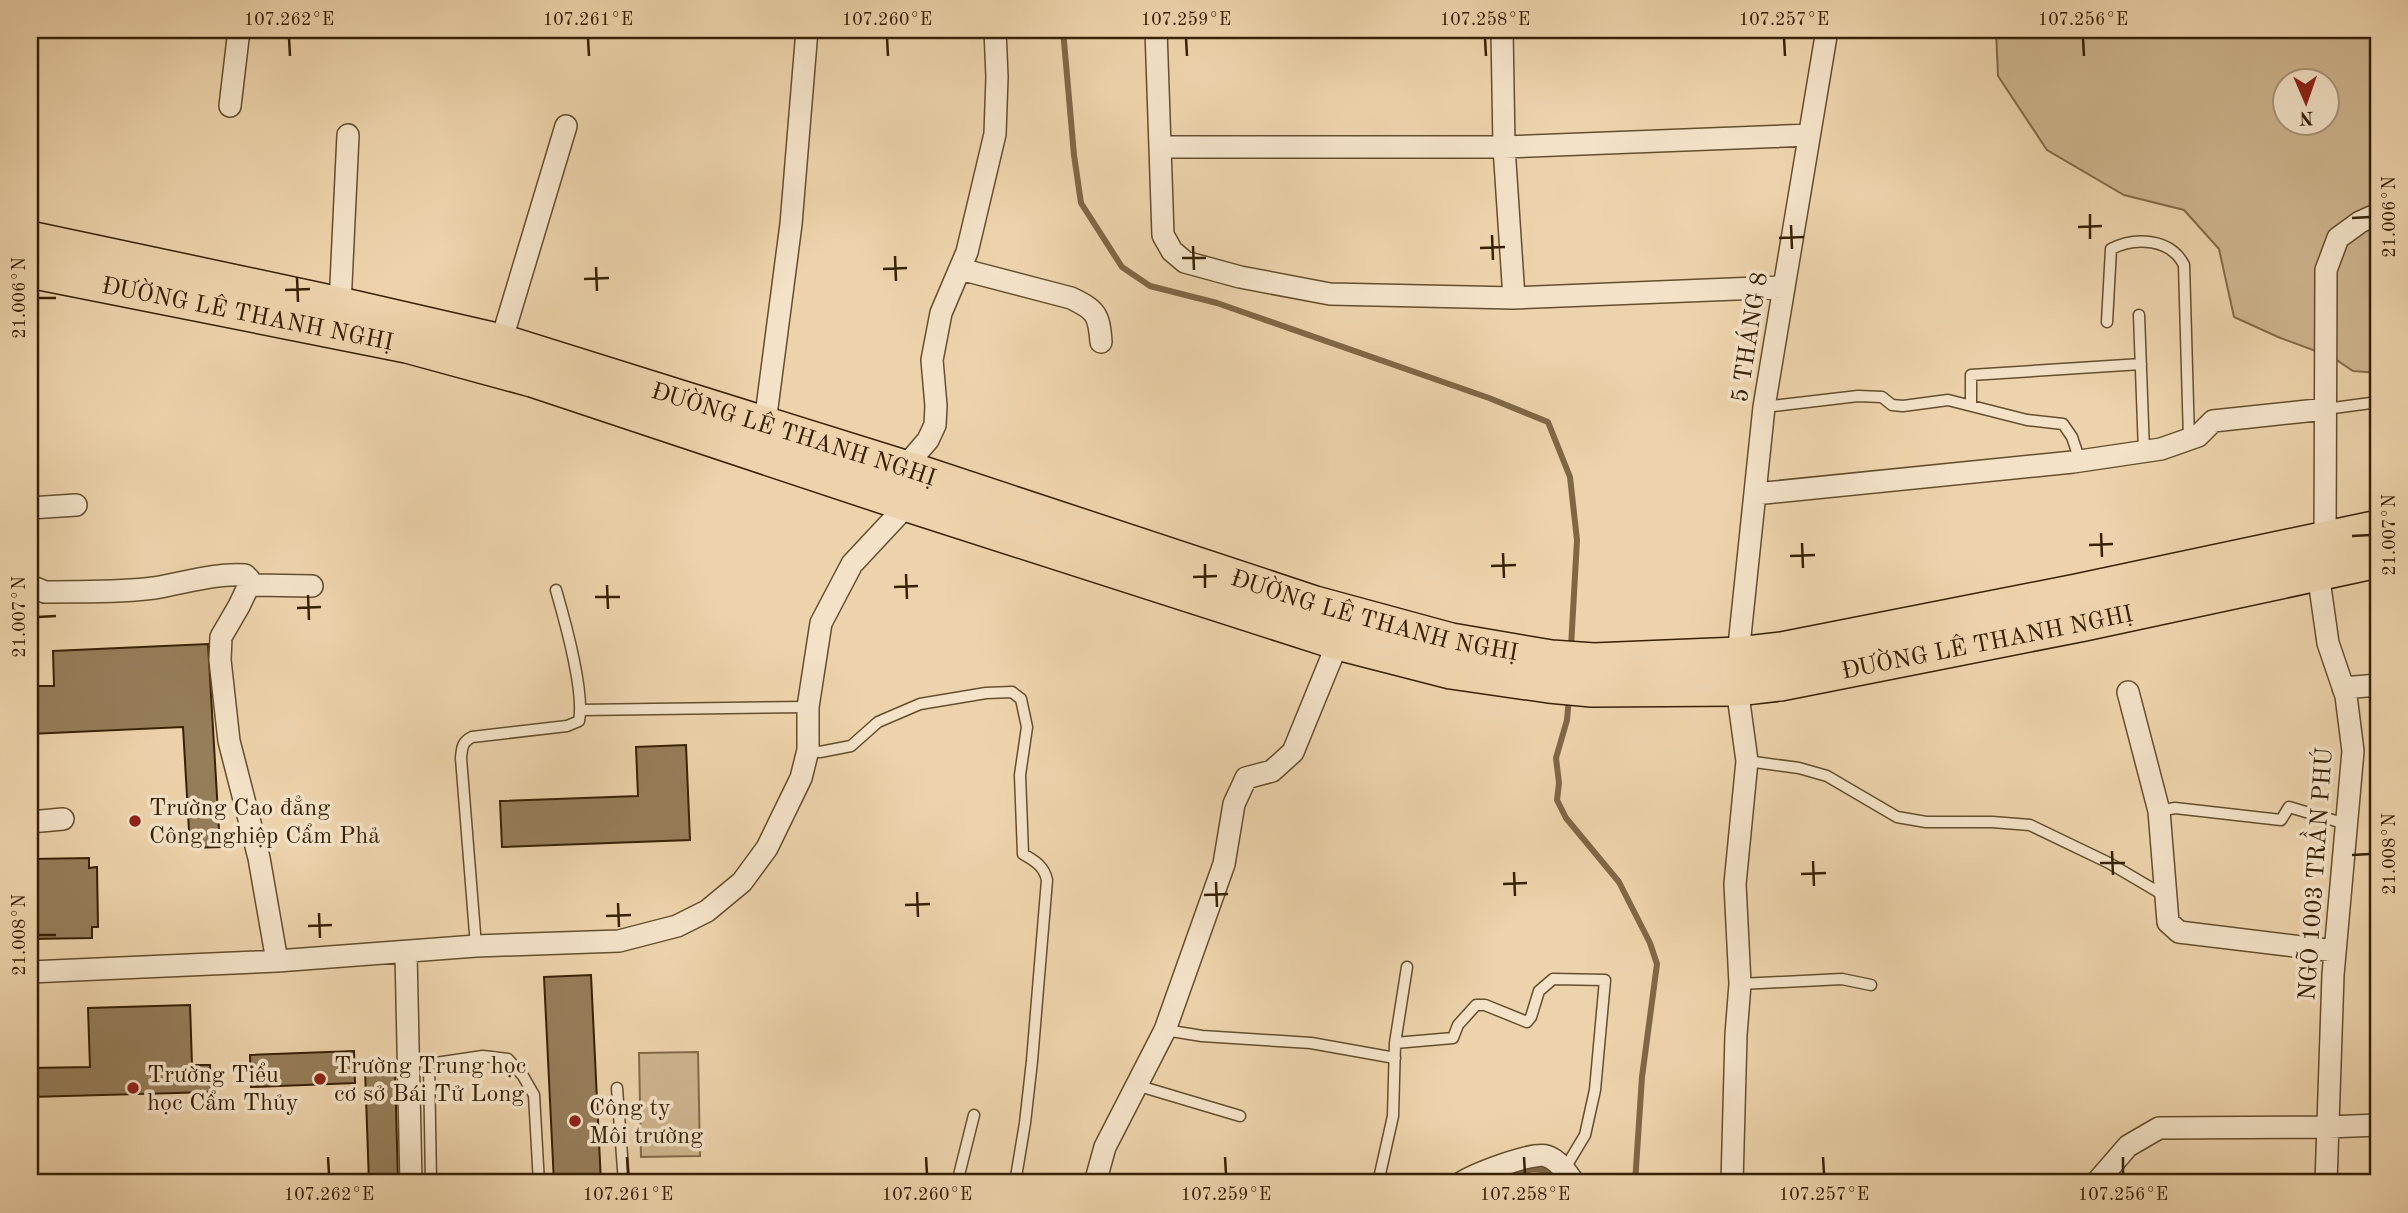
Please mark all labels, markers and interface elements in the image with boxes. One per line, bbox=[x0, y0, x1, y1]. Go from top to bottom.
text: 107.262°E bbox=[244, 11, 334, 29]
text: 107.261°E bbox=[543, 11, 633, 29]
text: 107.260°E bbox=[842, 11, 932, 29]
text: 107.259°E bbox=[1141, 11, 1231, 29]
text: 107.258°E bbox=[1440, 11, 1530, 29]
text: 107.257°E bbox=[1739, 11, 1829, 29]
text: 107.256°E bbox=[2038, 11, 2128, 29]
north arrow bbox=[2272, 66, 2342, 136]
text: N bbox=[2298, 107, 2314, 126]
text: 21.006°N bbox=[2381, 176, 2399, 258]
text: 21.006°N bbox=[11, 257, 29, 339]
street label: 5 THÁNG 8 bbox=[1725, 270, 1773, 404]
street label: ĐƯỜNG LÊ THANH NGHỊ bbox=[99, 275, 395, 356]
street label: ĐƯỜNG LÊ THANH NGHỊ bbox=[648, 380, 939, 492]
text: 21.007°N bbox=[2381, 494, 2399, 576]
street label: ĐƯỜNG LÊ THANH NGHỊ bbox=[1227, 567, 1520, 666]
text: 21.007°N bbox=[11, 576, 29, 658]
street label: ĐƯỜNG LÊ THANH NGHỊ bbox=[1840, 603, 2136, 685]
street label: NGÕ 1003 TRẦN PHÚ bbox=[2288, 746, 2338, 1001]
place label: Trường Cao đẳng Công nghiệp Cẩm Phả bbox=[149, 795, 380, 849]
marker: Trường Cao đẳng Công nghiệp Cẩm Phả bbox=[127, 813, 143, 829]
text: 21.008°N bbox=[2381, 813, 2399, 895]
text: 21.008°N bbox=[11, 894, 29, 976]
place label: Trường Trung học cơ sở Bái Tử Long bbox=[334, 1055, 526, 1107]
place label: Trường Tiểu học Cẩm Thủy bbox=[147, 1062, 299, 1116]
marker: Trường Trung học cơ sở Bái Tử Long bbox=[312, 1071, 328, 1087]
marker: Trường Tiểu học Cẩm Thủy bbox=[125, 1080, 141, 1096]
place label: Công ty Môi trường bbox=[589, 1097, 703, 1149]
marker: Công ty Môi trường bbox=[567, 1113, 583, 1129]
text: 107.262°E bbox=[284, 1186, 374, 1204]
text: 107.261°E bbox=[583, 1186, 673, 1204]
text: 107.260°E bbox=[882, 1186, 972, 1204]
text: 107.259°E bbox=[1181, 1186, 1271, 1204]
text: 107.258°E bbox=[1480, 1186, 1570, 1204]
text: 107.257°E bbox=[1779, 1186, 1869, 1204]
text: 107.256°E bbox=[2078, 1186, 2168, 1204]

